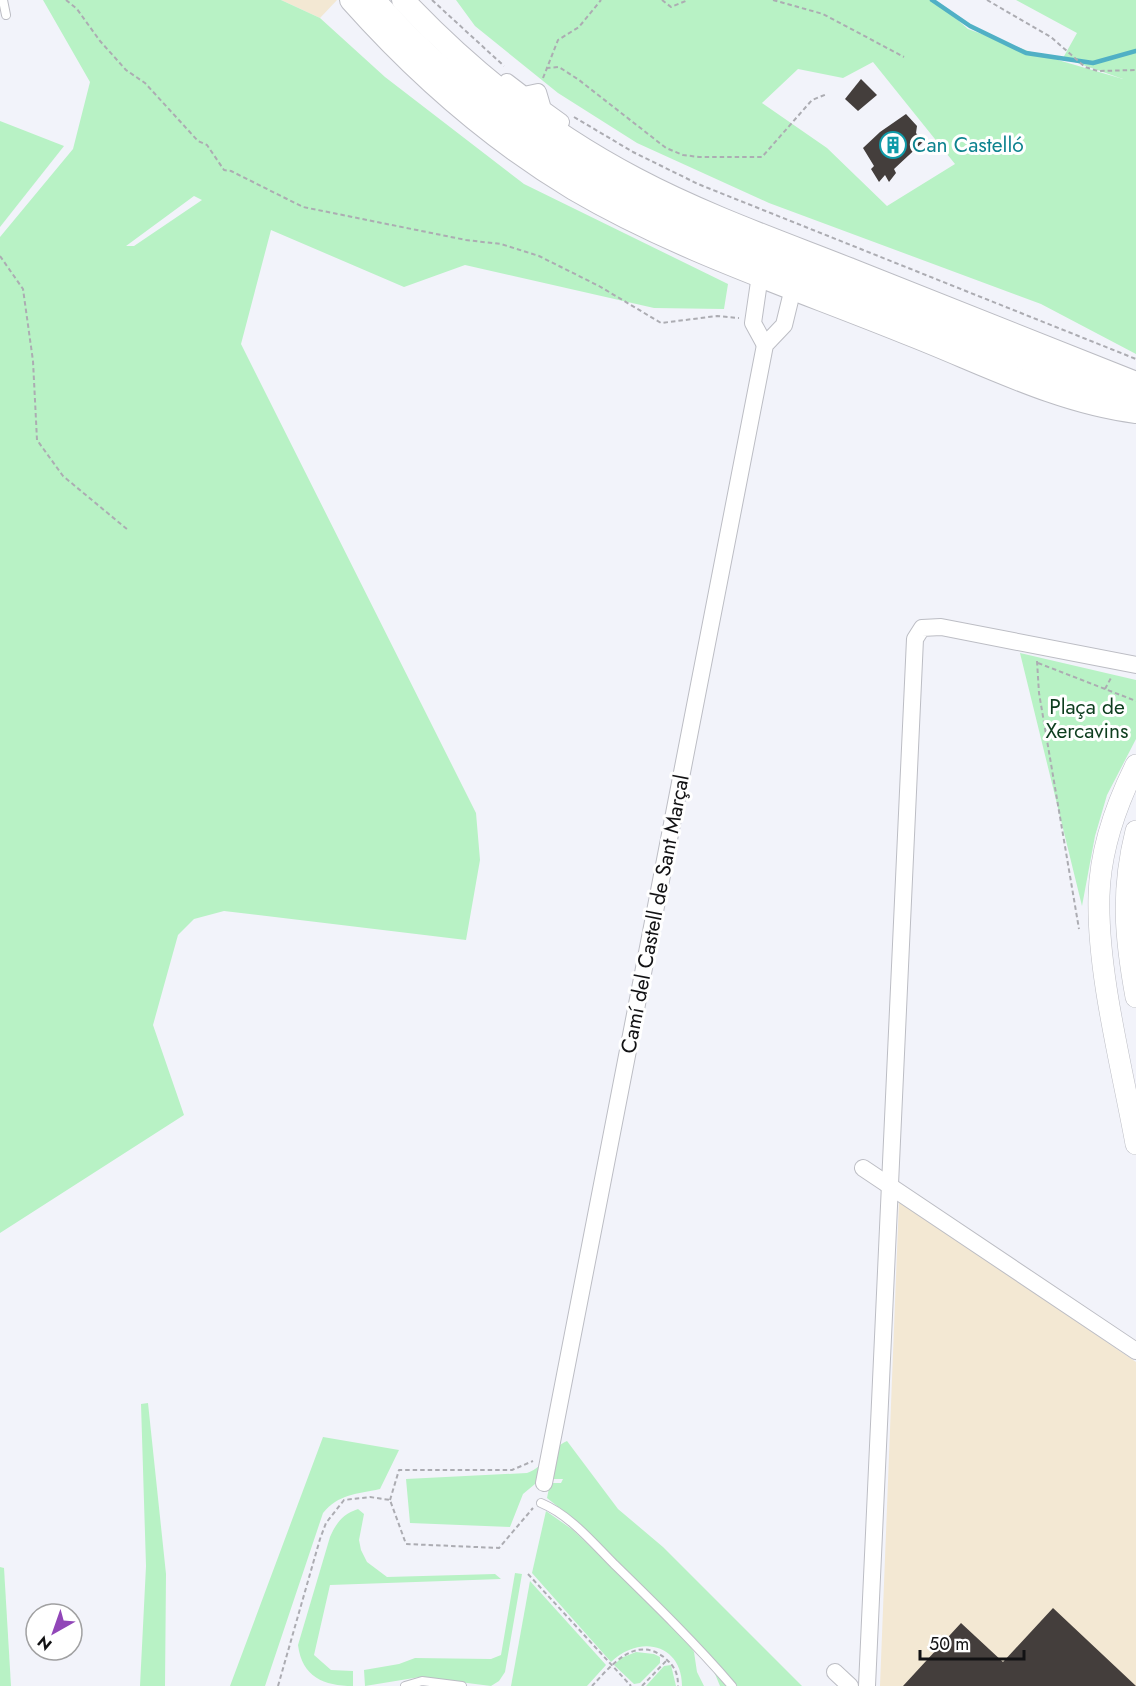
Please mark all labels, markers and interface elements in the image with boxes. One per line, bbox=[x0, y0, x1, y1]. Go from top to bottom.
building icon: Can Castelló bbox=[878, 130, 908, 160]
place label: Can Castelló bbox=[912, 130, 1024, 160]
park label: Plaça de Xercavins bbox=[1046, 692, 1128, 746]
street label: Camí del Castell de Sant Marçal bbox=[613, 772, 697, 1056]
north arrow bbox=[24, 1602, 84, 1662]
scale bar bbox=[920, 1623, 1024, 1661]
text: N bbox=[32, 1630, 57, 1656]
text: 50 m bbox=[929, 1631, 969, 1657]

